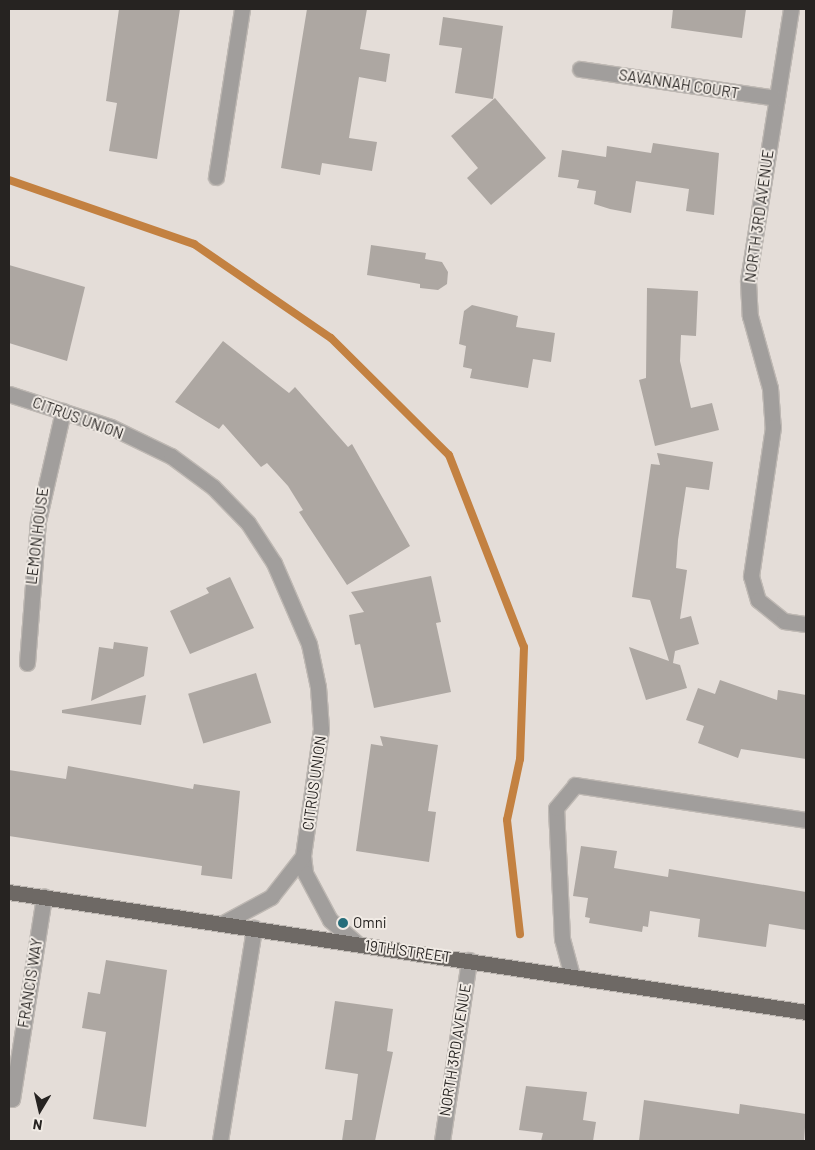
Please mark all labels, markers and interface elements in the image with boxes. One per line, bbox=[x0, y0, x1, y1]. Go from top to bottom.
street label: SAVANNAH COURT bbox=[618, 66, 740, 102]
street label: NORTH 3RD AVENUE bbox=[741, 148, 777, 284]
street label: CITRUS UNION bbox=[30, 393, 126, 443]
street label: LEMON HOUSE bbox=[22, 487, 52, 585]
street label: CITRUS UNION bbox=[298, 735, 330, 831]
place label: Omni bbox=[353, 914, 387, 932]
marker: Omni bbox=[337, 917, 349, 929]
street label: 19TH STREET bbox=[364, 936, 452, 966]
street label: FRANCIS WAY bbox=[14, 937, 46, 1029]
street label: NORTH 3RD AVENUE bbox=[436, 982, 474, 1118]
north arrow bbox=[15, 1085, 65, 1135]
text: N bbox=[32, 1116, 44, 1134]

